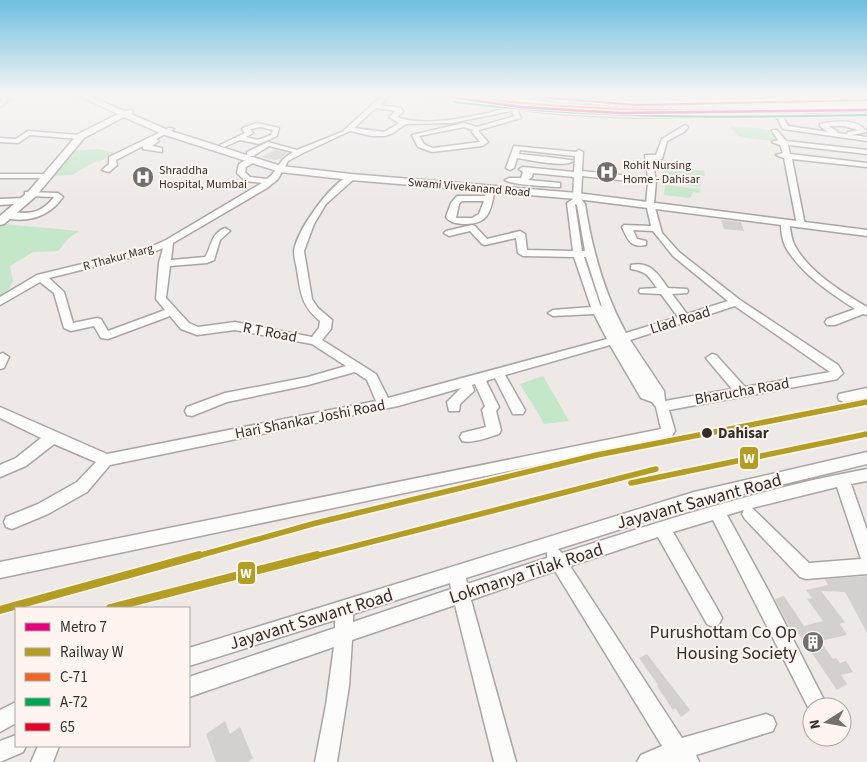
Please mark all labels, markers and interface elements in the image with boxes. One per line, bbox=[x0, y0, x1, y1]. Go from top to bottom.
place label: Rohit Nursing Home - Dahisar bbox=[623, 157, 701, 188]
hospital icon: Rohit Nursing Home - Dahisar bbox=[595, 160, 619, 184]
place label: Shraddha Hospital, Mumbai bbox=[159, 162, 247, 193]
hospital icon: Shraddha Hospital, Mumbai bbox=[131, 165, 155, 189]
street label: Swami Vivekanand Road bbox=[407, 174, 531, 201]
street label: R Thakur Marg bbox=[81, 240, 155, 275]
street label: Llad Road bbox=[647, 301, 713, 340]
street label: R T Road bbox=[241, 317, 299, 348]
street label: Bharucha Road bbox=[693, 373, 791, 410]
street label: Hari Shankar Joshi Road bbox=[233, 395, 387, 444]
place label: Dahisar bbox=[718, 423, 769, 444]
marker: Dahisar bbox=[700, 426, 714, 440]
line badge: W bbox=[739, 446, 759, 470]
text: W bbox=[743, 449, 755, 469]
street label: Jayavant Sawant Road bbox=[614, 467, 785, 536]
street label: Lokmanya Tilak Road bbox=[446, 537, 606, 610]
line badge: W bbox=[237, 561, 256, 585]
text: W bbox=[240, 564, 252, 584]
street label: Jayavant Sawant Road bbox=[226, 583, 396, 656]
legend bbox=[15, 607, 190, 747]
text: Metro 7 bbox=[60, 617, 107, 638]
place label: Purushottam Co Op Housing Society bbox=[650, 620, 798, 666]
building icon: Purushottam Co Op Housing Society bbox=[801, 630, 825, 654]
text: Railway W bbox=[60, 642, 124, 663]
text: C-71 bbox=[60, 667, 88, 688]
text: A-72 bbox=[60, 692, 88, 713]
north arrow bbox=[802, 697, 852, 747]
text: 65 bbox=[60, 717, 75, 738]
text: N bbox=[805, 718, 826, 731]

